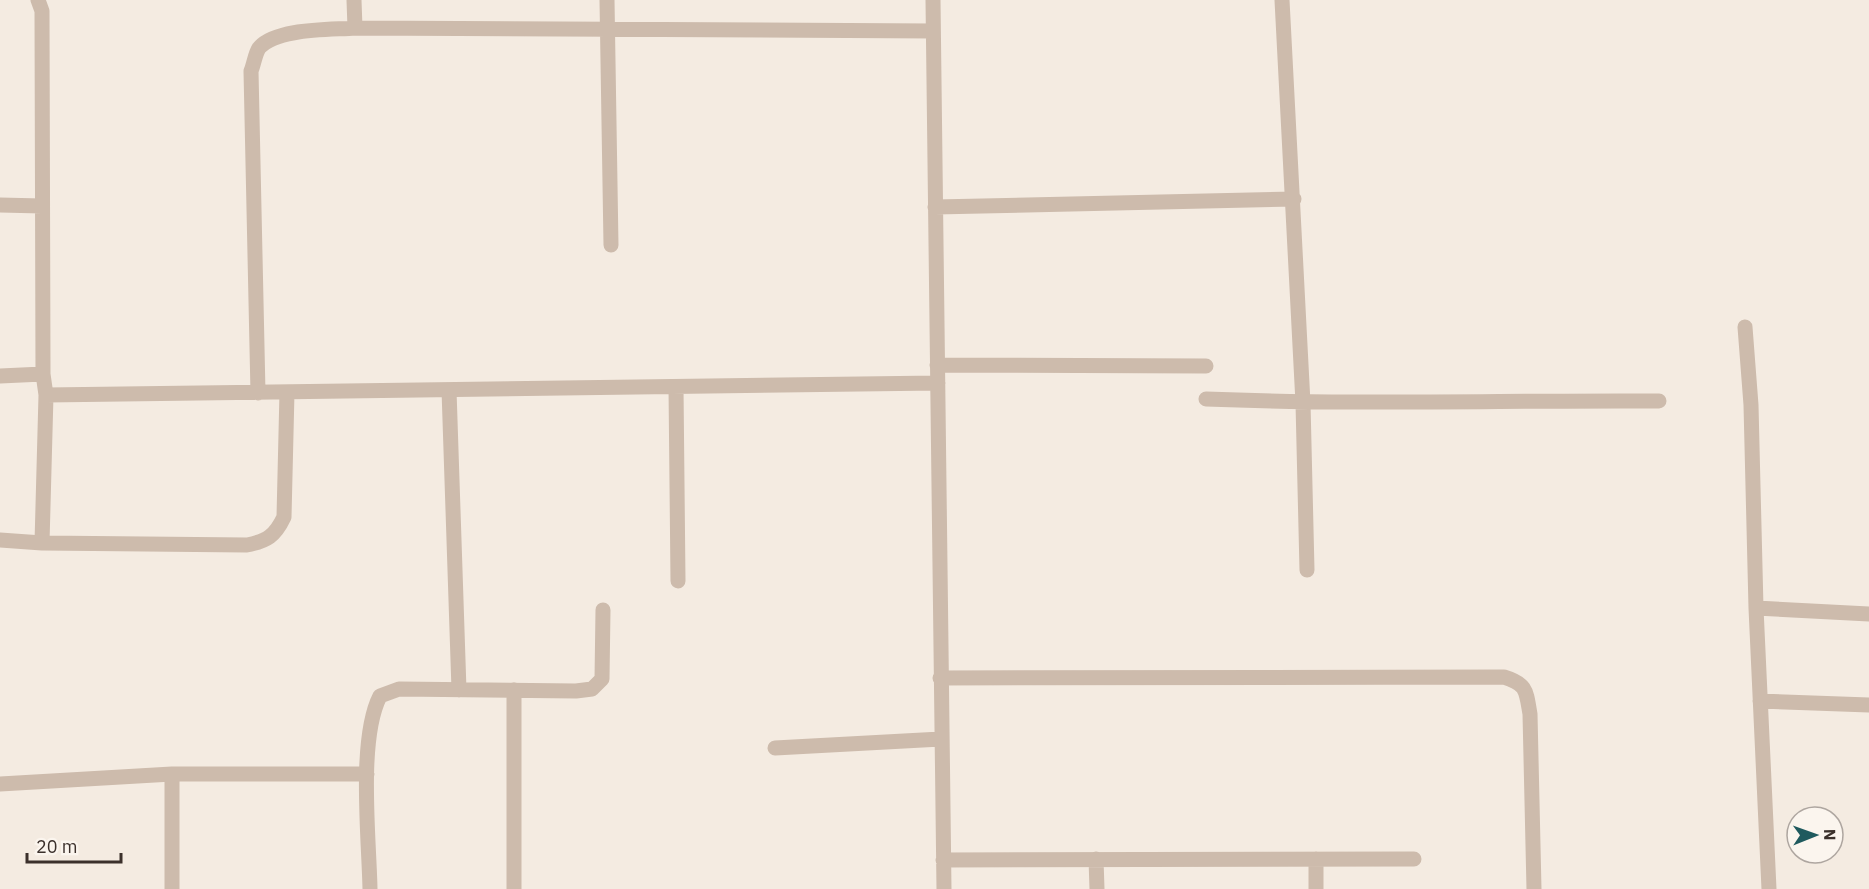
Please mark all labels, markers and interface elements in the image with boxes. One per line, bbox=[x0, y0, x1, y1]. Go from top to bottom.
north arrow bbox=[1785, 805, 1845, 865]
scale bar bbox=[27, 826, 122, 864]
text: N bbox=[1820, 829, 1840, 841]
text: 20 m bbox=[36, 835, 78, 858]

